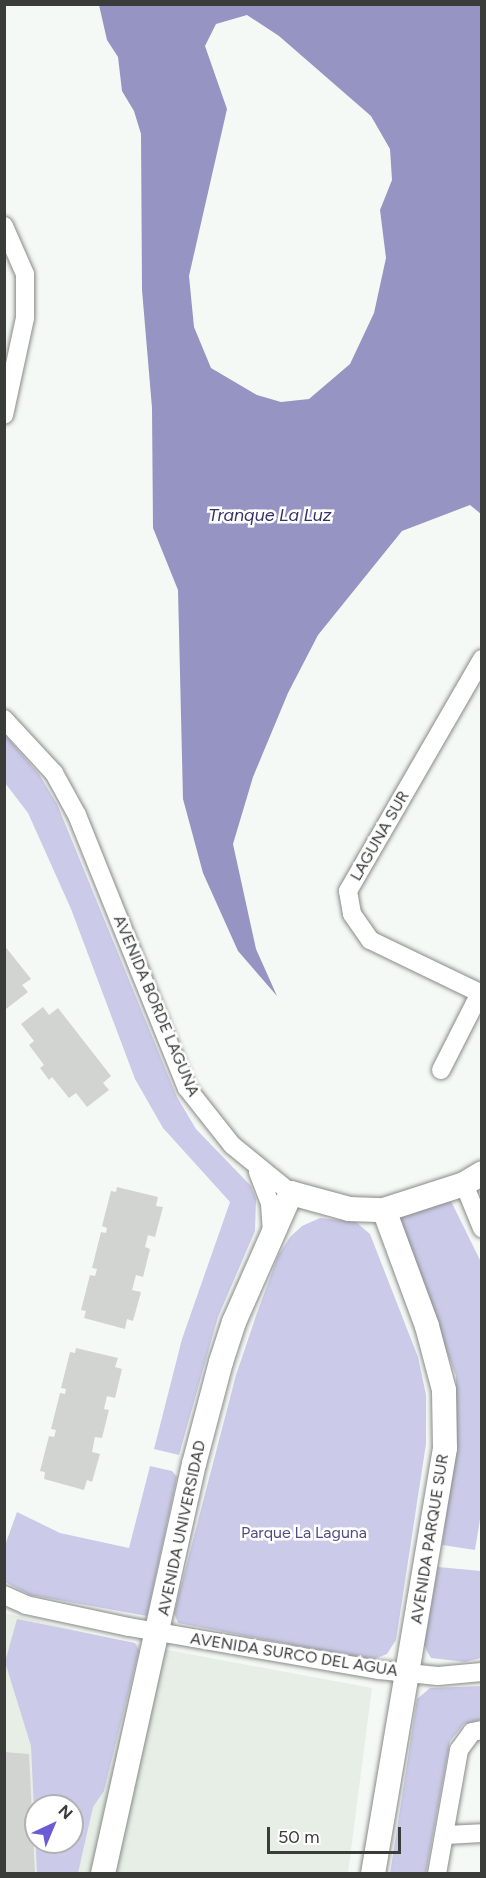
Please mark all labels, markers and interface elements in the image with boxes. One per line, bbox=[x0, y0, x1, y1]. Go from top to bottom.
water label: Tranque La Luz bbox=[208, 504, 332, 526]
street label: LAGUNA SUR bbox=[347, 788, 413, 884]
street label: AVENIDA BORDE LAGUNA bbox=[109, 912, 203, 1100]
street label: AVENIDA UNIVERSIDAD bbox=[154, 1439, 210, 1617]
street label: AVENIDA PARQUE SUR bbox=[407, 1453, 453, 1625]
park label: Parque La Laguna bbox=[241, 1523, 367, 1543]
street label: AVENIDA SURCO DEL AGUA bbox=[189, 1629, 399, 1681]
north arrow bbox=[24, 1794, 84, 1854]
text: N bbox=[54, 1801, 77, 1823]
scale bar bbox=[270, 1815, 404, 1853]
text: 50 m bbox=[278, 1826, 320, 1848]

